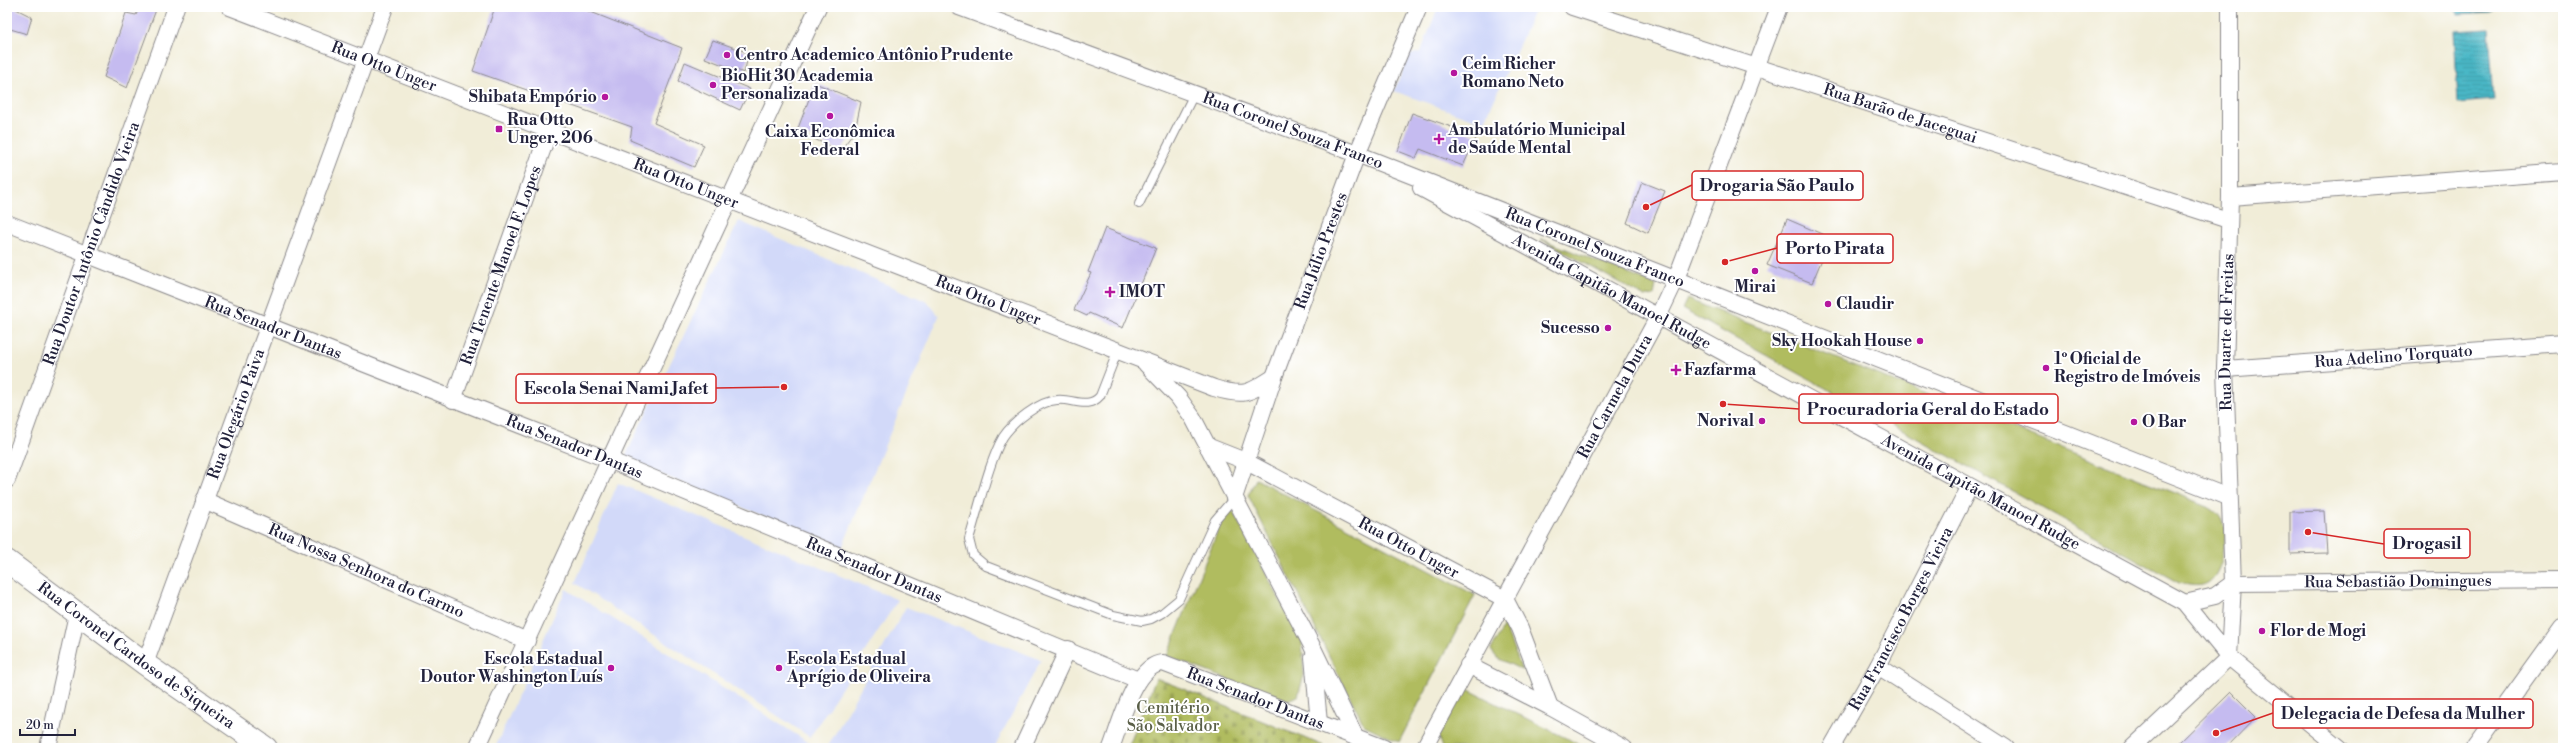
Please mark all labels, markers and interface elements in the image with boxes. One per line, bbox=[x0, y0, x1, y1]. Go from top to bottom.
street label: Rua Otto Unger bbox=[328, 37, 440, 96]
place label: Centro Academico Antônio Prudente bbox=[735, 45, 1014, 65]
marker: Centro Academico Antônio Prudente bbox=[722, 50, 732, 60]
place label: Ceim Richer Romano Neto bbox=[1462, 54, 1564, 92]
place label: BioHit 30 Academia Personalizada bbox=[721, 66, 873, 104]
marker: Ceim Richer Romano Neto bbox=[1449, 68, 1459, 78]
street label: Rua Barão de Jaceguai bbox=[1821, 79, 1980, 148]
marker: BioHit 30 Academia Personalizada bbox=[708, 80, 718, 90]
place label: Shibata Empório bbox=[469, 87, 597, 107]
street label: Rua Coronel Souza Franco bbox=[1200, 88, 1386, 173]
marker: Shibata Empório bbox=[600, 92, 610, 102]
place label: Rua Otto Unger, 206 bbox=[507, 110, 593, 148]
marker: Caixa Econômica Federal bbox=[825, 111, 835, 121]
street label: Rua Doutor Antônio Cândido Vieira bbox=[39, 118, 145, 368]
place label: Ambulatório Municipal de Saúde Mental bbox=[1447, 120, 1626, 158]
place label: Caixa Econômica Federal bbox=[765, 122, 896, 160]
marker: Rua Otto Unger, 206 bbox=[494, 124, 504, 134]
marker: Ambulatório Municipal de Saúde Mental bbox=[1433, 133, 1445, 145]
street label: Rua Otto Unger bbox=[630, 154, 742, 213]
street label: Rua Tenente Manoel F. Lopes bbox=[456, 163, 546, 368]
callout: Drogaria São Paulo bbox=[1692, 171, 1863, 200]
text: Drogaria São Paulo bbox=[1699, 175, 1855, 197]
street label: Rua Júlio Prestes bbox=[1290, 190, 1352, 312]
street label: Rua Coronel Souza Franco bbox=[1502, 203, 1688, 292]
street label: Avenida Capitão Manoel Rudge bbox=[1508, 229, 1715, 354]
callout: Porto Pirata bbox=[1777, 234, 1893, 263]
text: Porto Pirata bbox=[1785, 238, 1886, 260]
street label: Rua Duarte de Freitas bbox=[2215, 253, 2238, 411]
marker: Mirai bbox=[1750, 266, 1760, 276]
street label: Rua Otto Unger bbox=[932, 271, 1044, 330]
place label: Mirai bbox=[1734, 277, 1776, 297]
place label: IMOT bbox=[1119, 282, 1165, 302]
marker: IMOT bbox=[1104, 286, 1116, 298]
street label: Rua Senador Dantas bbox=[202, 292, 345, 364]
place label: Claudir bbox=[1836, 294, 1894, 314]
marker: Claudir bbox=[1823, 299, 1833, 309]
place label: Sucesso bbox=[1541, 318, 1600, 338]
marker: Sucesso bbox=[1603, 323, 1613, 333]
street label: Rua Carmela Dutra bbox=[1573, 330, 1657, 462]
place label: Sky Hookah House bbox=[1772, 331, 1912, 351]
marker: Sky Hookah House bbox=[1915, 336, 1925, 346]
street label: Rua Adelino Torquato bbox=[2314, 341, 2473, 372]
street label: Rua Olegário Paiva bbox=[203, 345, 270, 482]
place label: 1º Oficial de Registro de Imóveis bbox=[2054, 349, 2201, 387]
place label: Fazfarma bbox=[1684, 360, 1756, 380]
marker: 1º Oficial de Registro de Imóveis bbox=[2041, 363, 2051, 373]
marker: Fazfarma bbox=[1671, 365, 1681, 375]
callout: Escola Senai Nami Jafet bbox=[516, 374, 716, 403]
text: Escola Senai Nami Jafet bbox=[524, 378, 709, 400]
callout: Procuradoria Geral do Estado bbox=[1799, 394, 2058, 423]
text: Procuradoria Geral do Estado bbox=[1807, 399, 2049, 421]
street label: Rua Senador Dantas bbox=[503, 410, 646, 483]
place label: Norival bbox=[1697, 411, 1755, 431]
place label: O Bar bbox=[2142, 412, 2187, 432]
marker: Norival bbox=[1757, 416, 1767, 426]
marker: O Bar bbox=[2129, 417, 2139, 427]
street label: Avenida Capitão Manoel Rudge bbox=[1877, 429, 2084, 554]
street label: Rua Otto Unger bbox=[1355, 513, 1463, 583]
street label: Rua Nossa Senhora do Carmo bbox=[265, 519, 467, 622]
street label: Rua Francisco Borges Vieira bbox=[1844, 523, 1958, 714]
callout: Drogasil bbox=[2384, 529, 2470, 558]
street label: Rua Senador Dantas bbox=[803, 533, 945, 607]
text: Drogasil bbox=[2392, 533, 2462, 555]
street label: Rua Sebastião Domingues bbox=[2304, 571, 2492, 592]
street label: Rua Coronel Cardoso de Siqueira bbox=[34, 577, 239, 734]
place label: Flor de Mogi bbox=[2270, 621, 2366, 641]
marker: Flor de Mogi bbox=[2257, 626, 2267, 636]
place label: Escola Estadual Doutor Washington Luís bbox=[420, 649, 604, 687]
place label: Escola Estadual Aprígio de Oliveira bbox=[786, 649, 931, 687]
marker: Escola Estadual Doutor Washington Luís bbox=[606, 663, 616, 673]
marker: Escola Estadual Aprígio de Oliveira bbox=[774, 663, 784, 673]
street label: Rua Senador Dantas bbox=[1184, 663, 1327, 734]
park label: Cemitério São Salvador bbox=[1127, 698, 1219, 736]
callout: Delegacia de Defesa da Mulher bbox=[2273, 699, 2533, 728]
text: Delegacia de Defesa da Mulher bbox=[2281, 703, 2526, 725]
scale bar bbox=[20, 711, 75, 737]
text: 20 m bbox=[26, 718, 54, 733]

